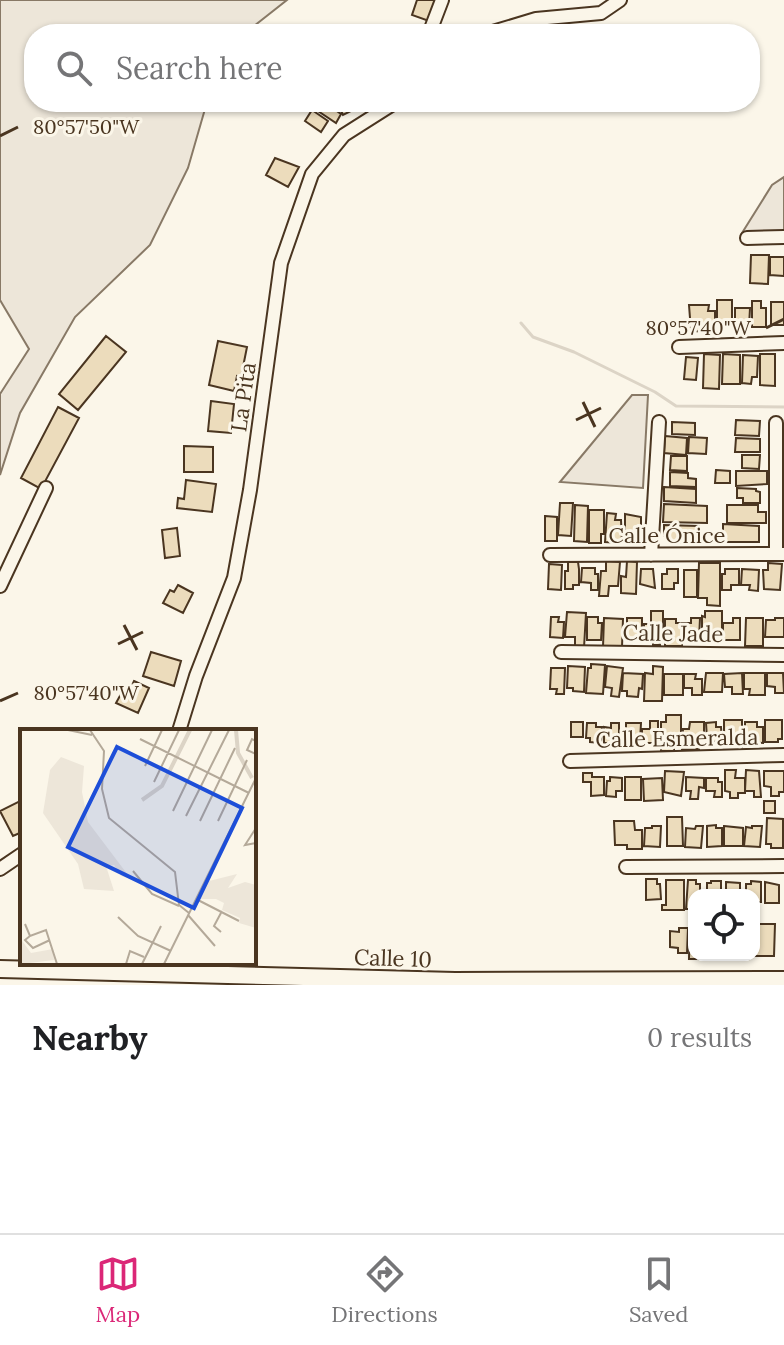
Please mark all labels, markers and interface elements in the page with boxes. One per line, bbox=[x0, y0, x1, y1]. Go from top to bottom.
search box bbox=[24, 24, 760, 112]
icon: search bbox=[52, 46, 96, 90]
text: Search here bbox=[116, 49, 283, 87]
text: 80°57'50"W bbox=[33, 114, 140, 139]
text: 80°57'40"W bbox=[645, 315, 752, 340]
street label: La Pita bbox=[224, 360, 262, 434]
street label: Calle Ónice bbox=[609, 521, 726, 549]
street label: Calle Jade bbox=[622, 618, 724, 648]
text: 80°57'40"W bbox=[33, 680, 140, 705]
street label: Calle Esmeralda bbox=[595, 723, 759, 753]
inset map bbox=[20, 729, 256, 965]
map controls bbox=[688, 889, 760, 961]
button: locate bbox=[688, 889, 760, 961]
street label: Calle 10 bbox=[353, 943, 433, 973]
text: Nearby bbox=[32, 1016, 148, 1059]
text: 0 results bbox=[647, 1021, 752, 1054]
tab: Map bbox=[96, 1252, 140, 1328]
tab: Directions bbox=[331, 1252, 438, 1328]
tab: Saved bbox=[629, 1252, 688, 1328]

